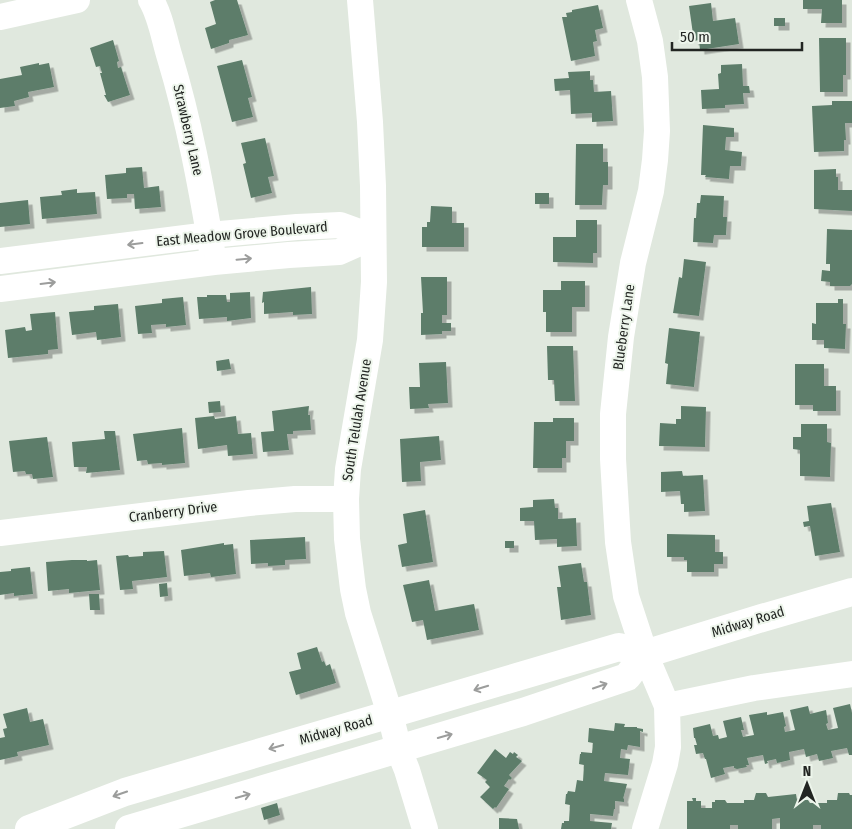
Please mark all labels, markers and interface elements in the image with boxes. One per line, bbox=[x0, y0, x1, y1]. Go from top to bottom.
scale bar bbox=[672, 20, 802, 52]
text: 50 m bbox=[680, 28, 710, 46]
street label: Strawberry Lane bbox=[169, 83, 207, 177]
street label: East Meadow Grove Boulevard bbox=[156, 218, 328, 250]
one-way arrow bbox=[127, 239, 143, 249]
one-way arrow bbox=[236, 254, 252, 264]
one-way arrow bbox=[40, 278, 56, 288]
street label: Blueberry Lane bbox=[610, 283, 638, 371]
street label: South Telulah Avenue bbox=[339, 357, 375, 482]
street label: Cranberry Drive bbox=[128, 498, 218, 526]
street label: Midway Road bbox=[710, 603, 786, 641]
one-way arrow bbox=[592, 681, 607, 690]
one-way arrow bbox=[473, 683, 489, 693]
street label: Midway Road bbox=[298, 711, 374, 749]
one-way arrow bbox=[437, 731, 453, 740]
one-way arrow bbox=[268, 743, 284, 753]
north arrow bbox=[782, 759, 832, 809]
text: N bbox=[803, 763, 811, 780]
one-way arrow bbox=[113, 790, 129, 799]
one-way arrow bbox=[235, 790, 251, 800]

